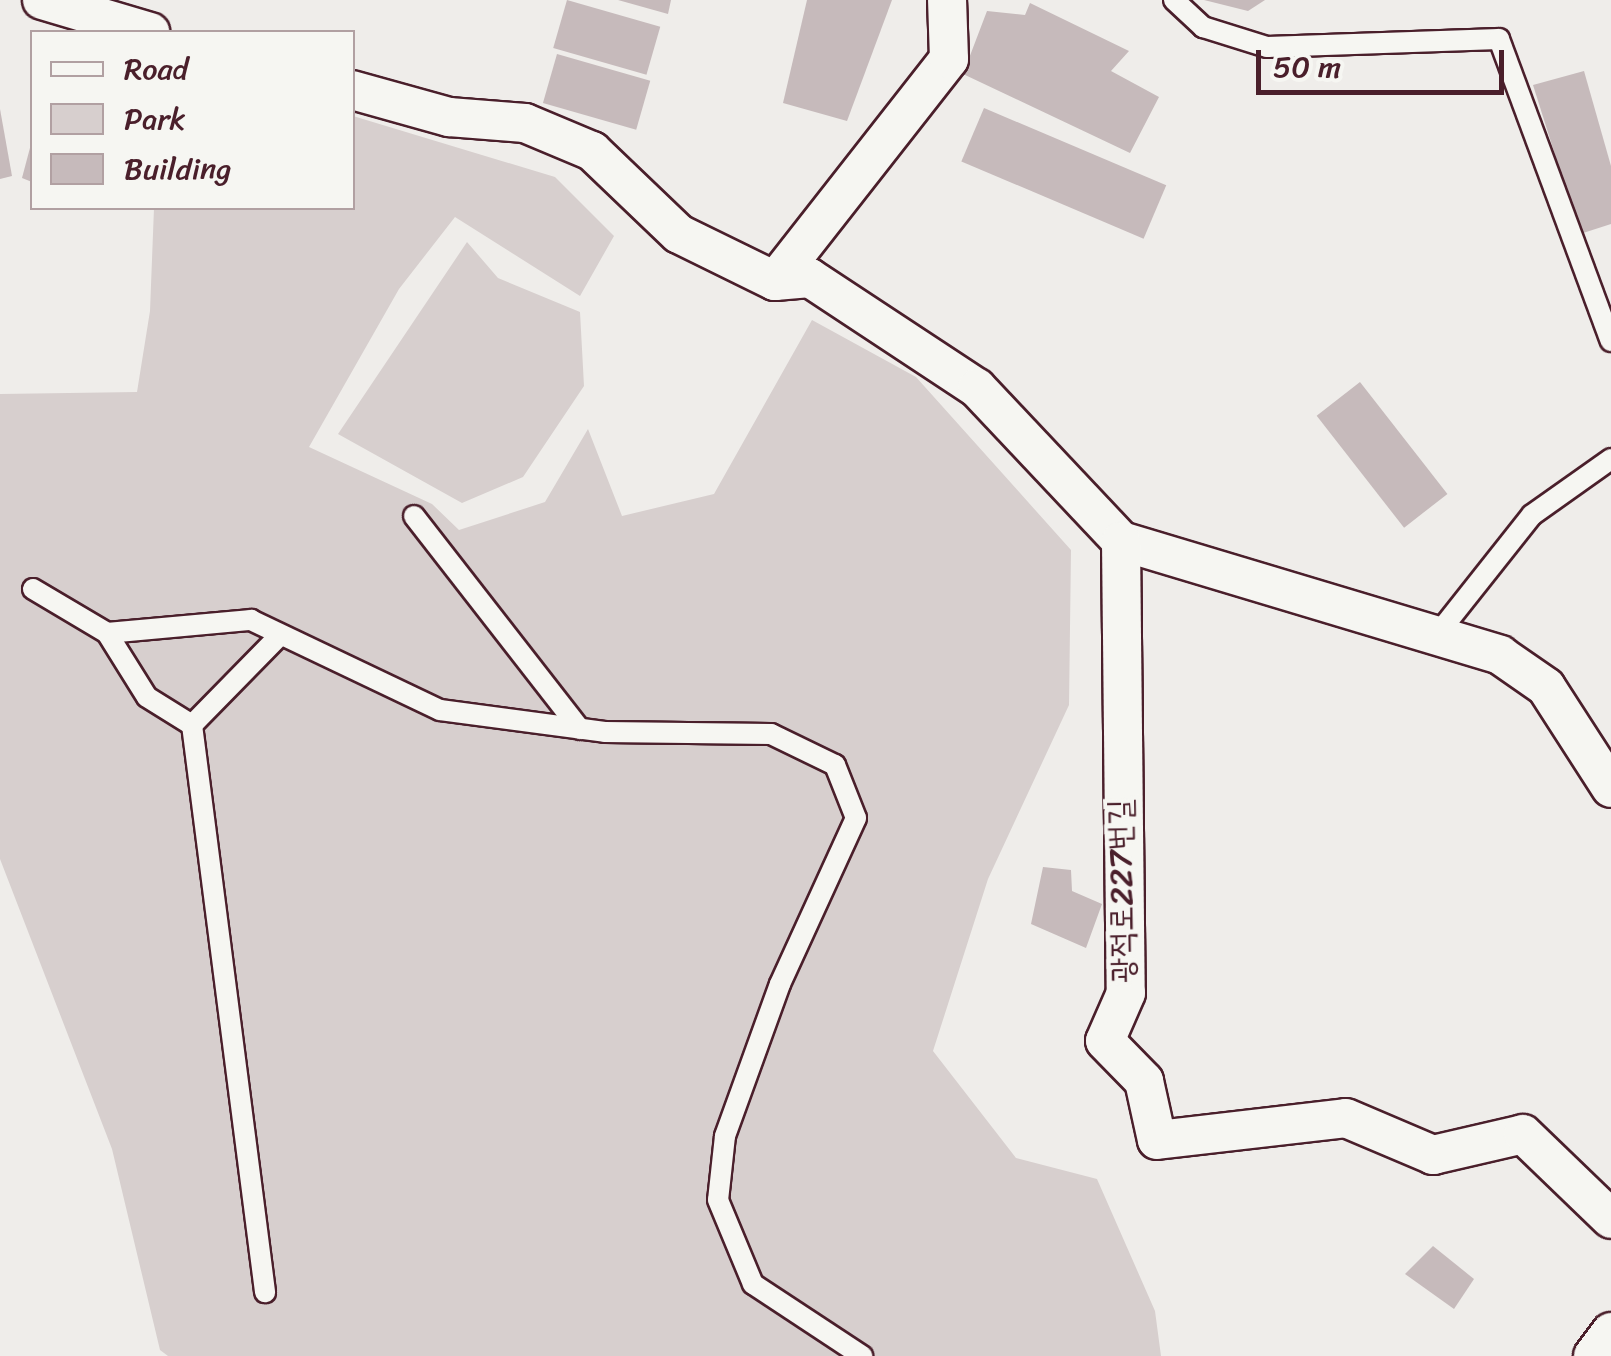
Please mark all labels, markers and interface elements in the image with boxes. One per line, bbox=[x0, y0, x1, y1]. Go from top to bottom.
legend bbox=[30, 30, 355, 210]
scale bar bbox=[1261, 30, 1508, 92]
text: 50 m bbox=[1273, 40, 1341, 94]
text: Road bbox=[124, 42, 188, 96]
text: Park bbox=[124, 92, 186, 146]
text: Building bbox=[124, 142, 231, 196]
street label: 광적로227번길 bbox=[1101, 799, 1143, 983]

